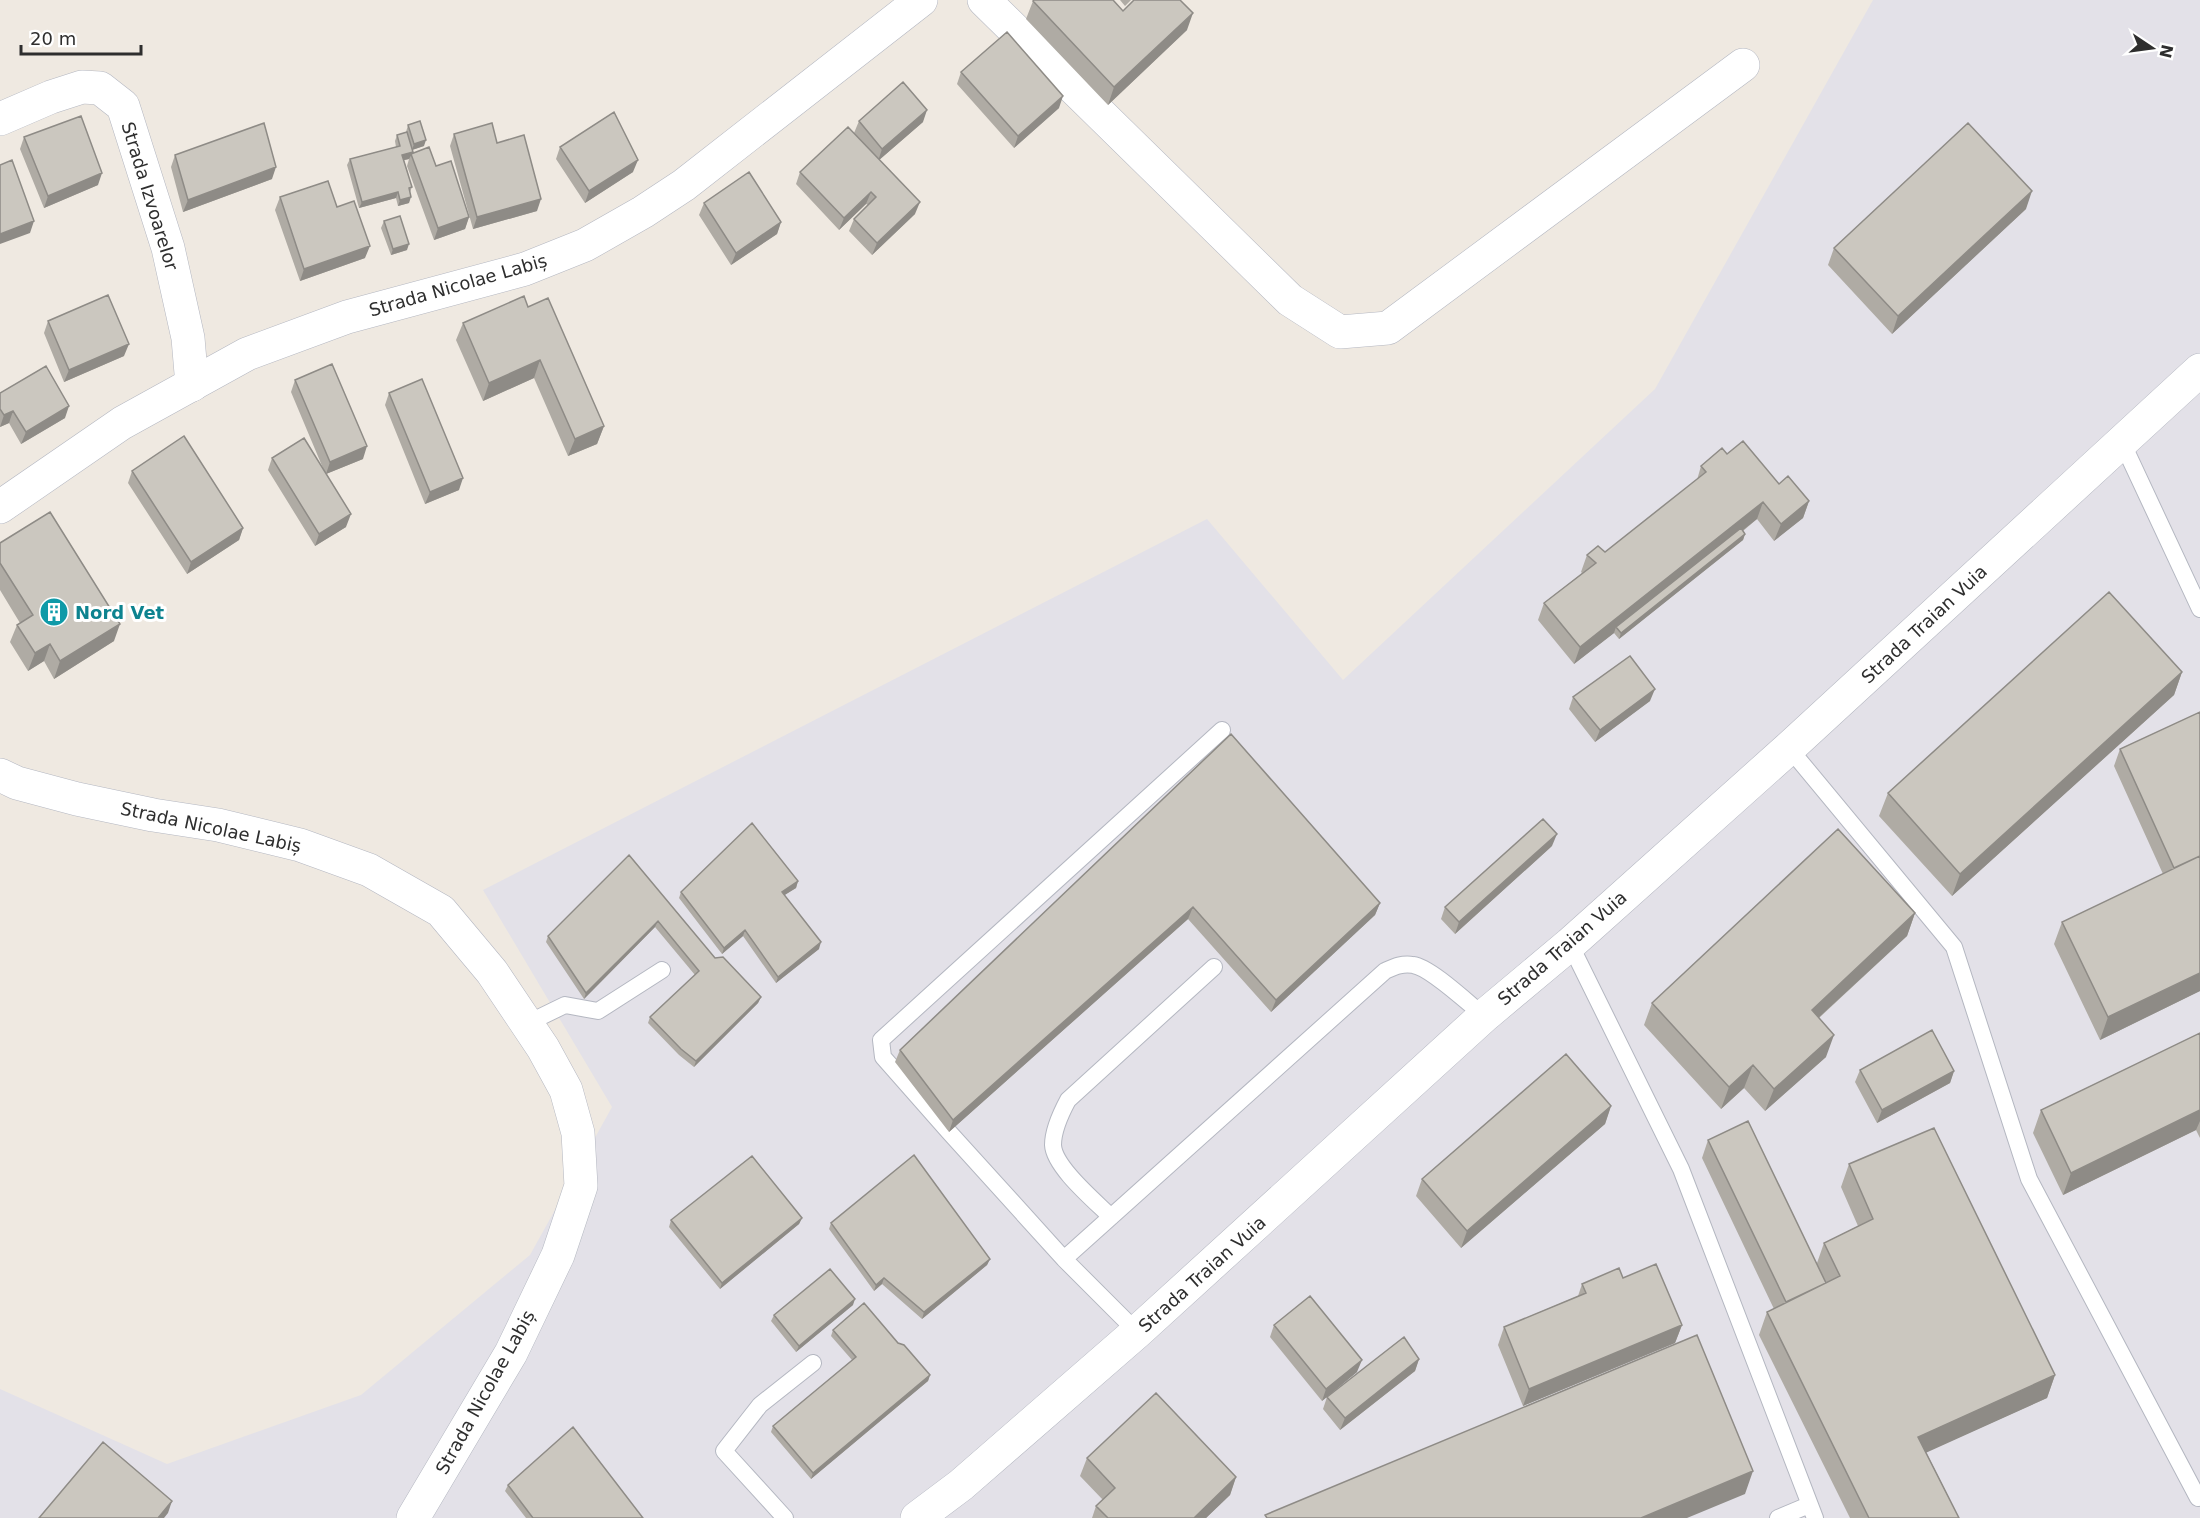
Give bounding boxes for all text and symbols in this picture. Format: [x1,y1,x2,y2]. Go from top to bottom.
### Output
scale bar [21,18,141,56]
north arrow [2122,18,2182,78]
text: 20 m [30,28,76,49]
text: N [2155,43,2177,60]
street label: Strada Izvoarelor [117,119,183,273]
street label: Strada Nicolae Labiș [367,250,549,320]
street label: Strada Traian Vuia [1857,561,1991,687]
building icon: Nord Vet [38,596,70,628]
place label: Nord Vet [75,602,165,623]
street label: Strada Nicolae Labiș [119,798,303,856]
street label: Strada Traian Vuia [1493,886,1631,1010]
street label: Strada Traian Vuia [1134,1211,1270,1337]
street label: Strada Nicolae Labiș [431,1306,539,1478]

